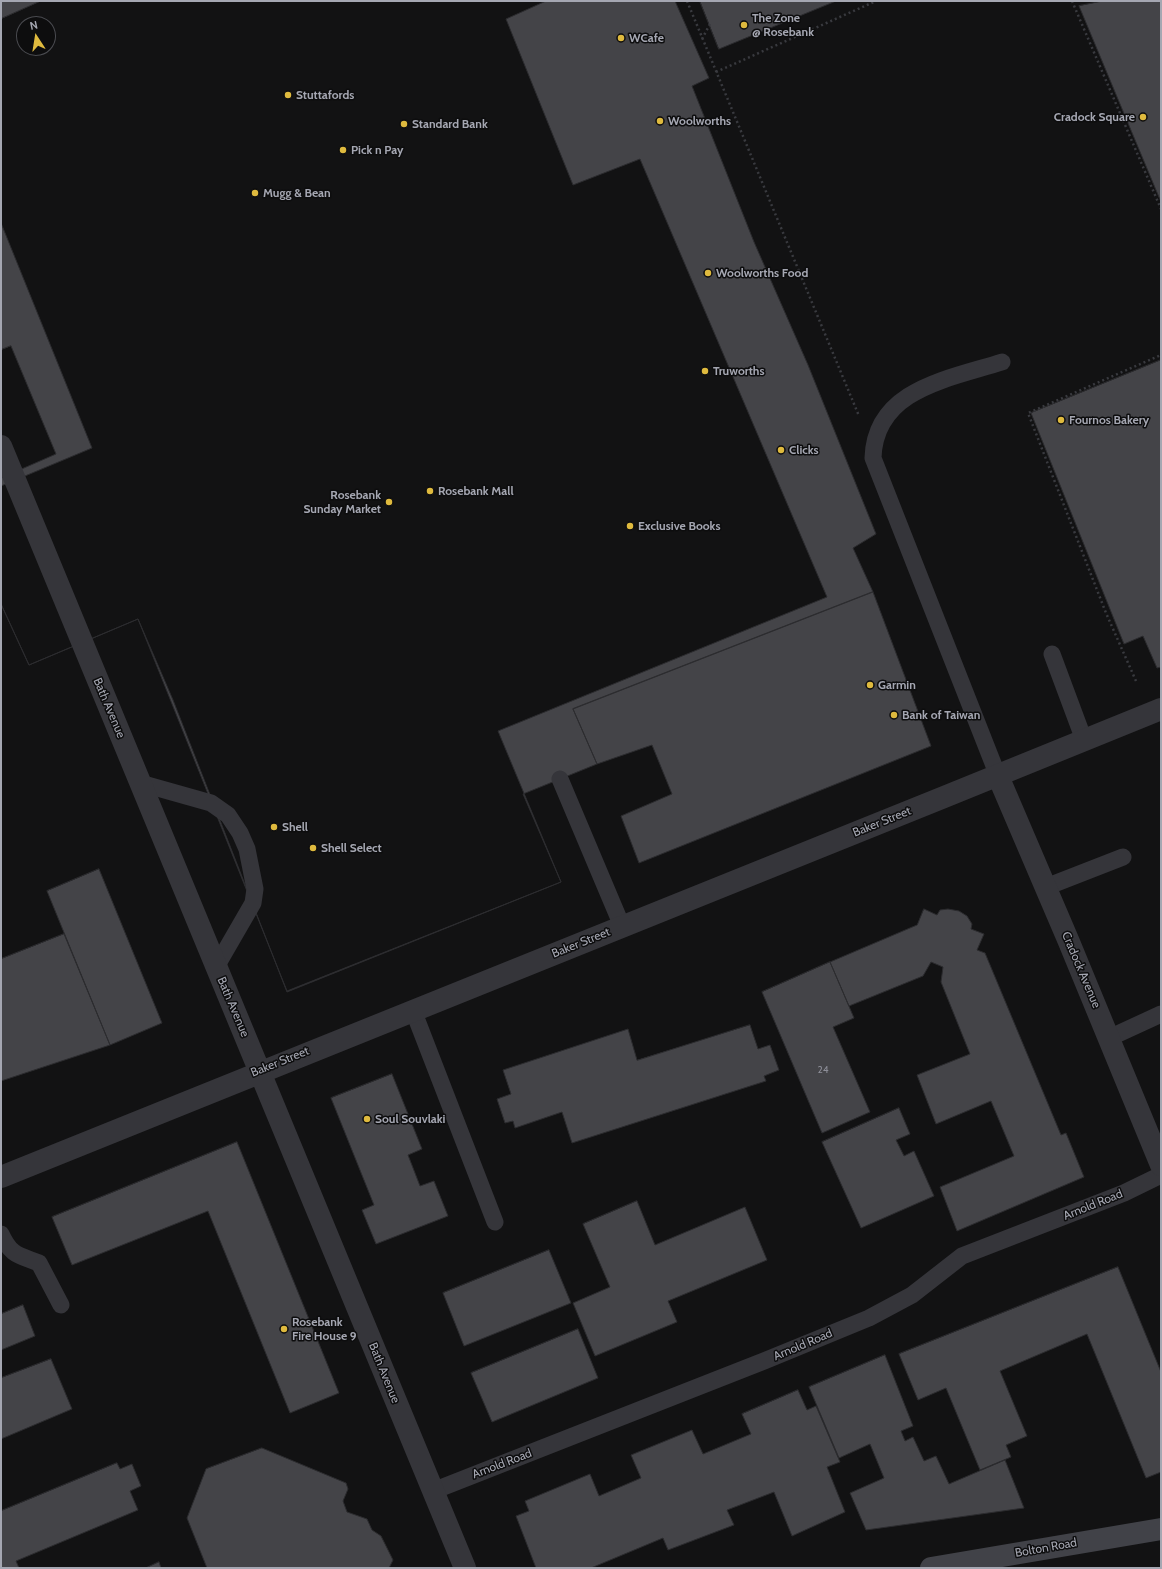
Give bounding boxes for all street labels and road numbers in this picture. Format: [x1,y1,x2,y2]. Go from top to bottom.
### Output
street label: Bath Avenue [90,676,128,740]
street label: Baker Street [851,804,913,840]
street label: Baker Street [550,925,612,961]
street label: Cradock Avenue [1058,930,1104,1010]
street label: Bath Avenue [214,975,252,1039]
street label: Baker Street [249,1044,311,1080]
street label: Arnold Road [1061,1187,1125,1223]
street label: Arnold Road [771,1326,835,1364]
street label: Bath Avenue [365,1341,403,1405]
street label: Arnold Road [470,1446,534,1482]
street label: Bolton Road [1014,1535,1078,1561]

